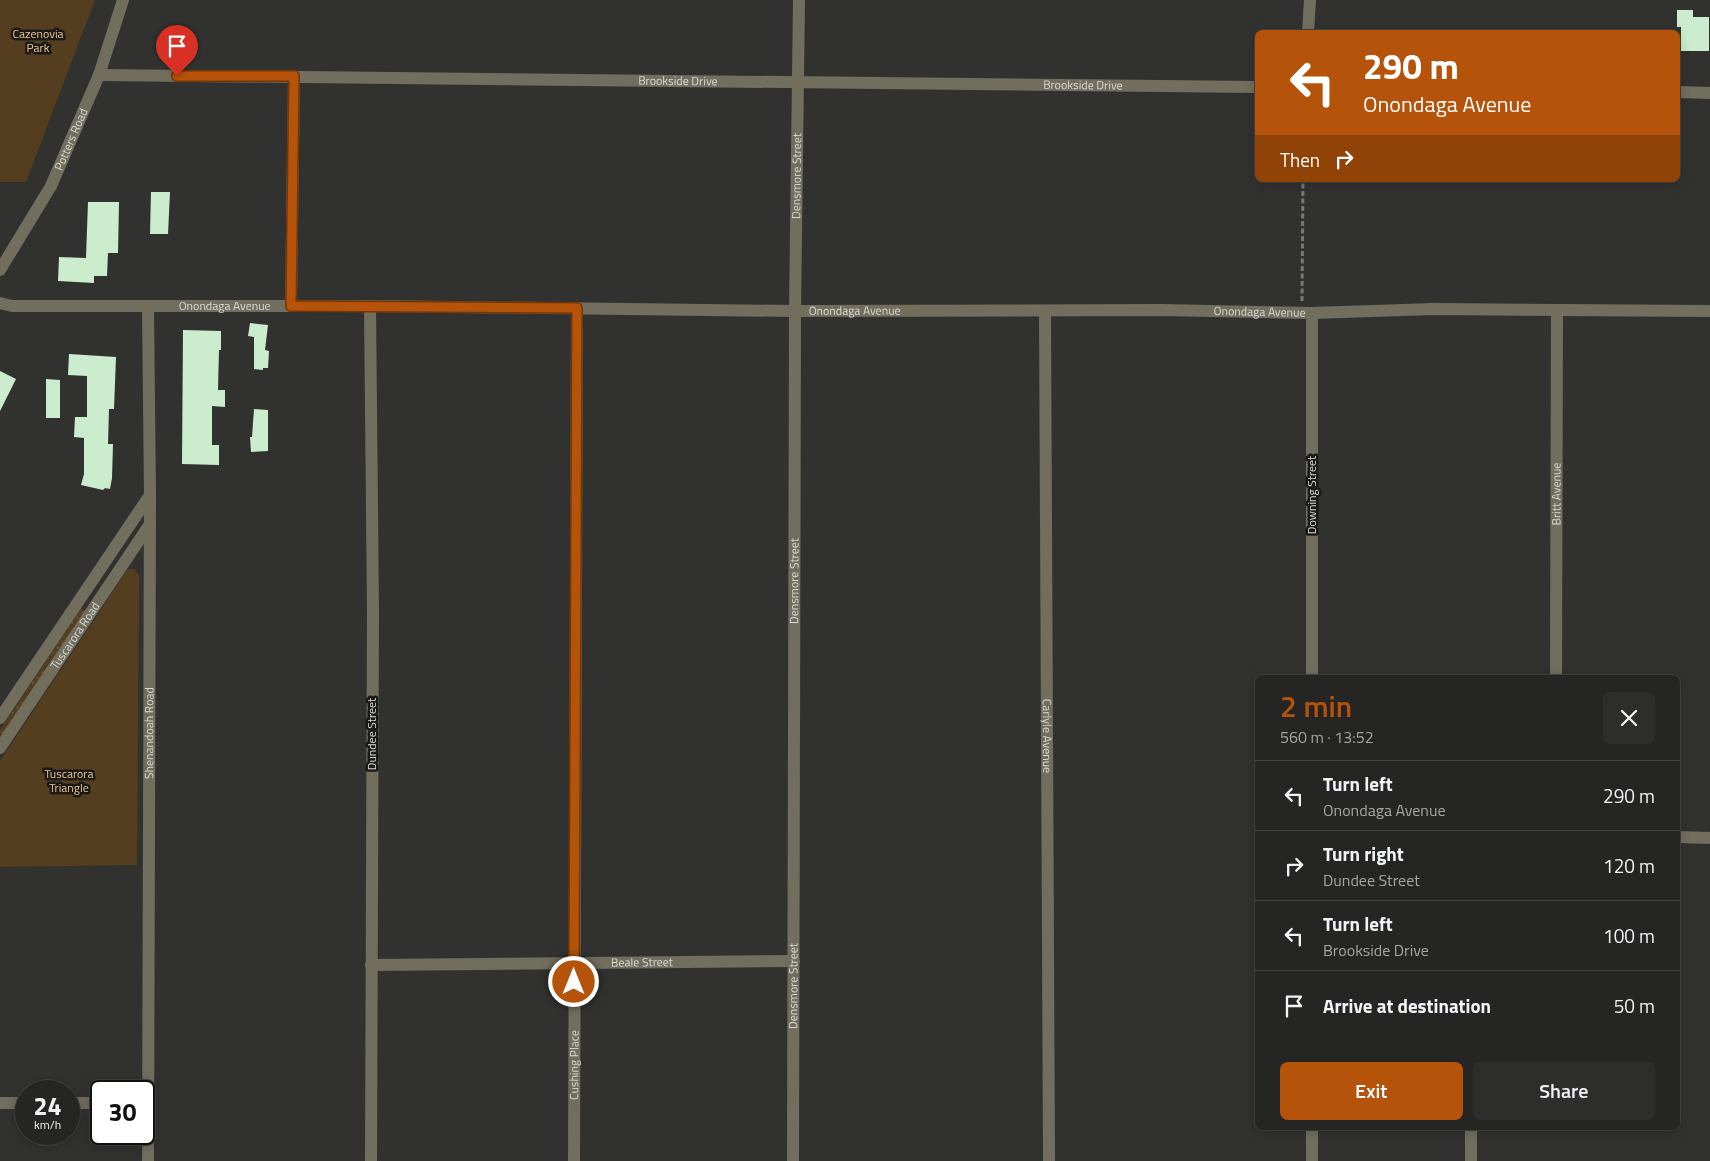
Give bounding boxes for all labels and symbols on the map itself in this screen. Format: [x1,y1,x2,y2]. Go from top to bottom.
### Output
park label: Cazenovia Park [12,24,64,57]
pin [156,25,198,76]
street label: Brookside Drive [638,71,718,90]
street label: Brookside Drive [1043,75,1123,95]
street label: Potters Road [49,105,93,173]
street label: Densmore Street [786,132,806,219]
street label: Onondaga Avenue [179,296,271,315]
street label: Onondaga Avenue [809,301,901,320]
street label: Onondaga Avenue [1213,301,1306,322]
street label: Downing Street [1302,455,1321,534]
street label: Britt Avenue [1546,463,1566,525]
street label: Densmore Street [784,537,803,624]
street label: Tuscarora Road [45,598,104,673]
street label: Shenandoah Road [139,687,158,779]
street label: Dundee Street [362,697,381,770]
street label: Carlyle Avenue [1038,699,1057,773]
park label: Tuscarora Triangle [45,764,94,797]
street label: Densmore Street [783,942,803,1029]
street label: Beale Street [611,952,674,972]
position arrow [547,955,599,1007]
street label: Cushing Place [564,1030,583,1100]
speed limit sign: 30 [90,1080,155,1145]

